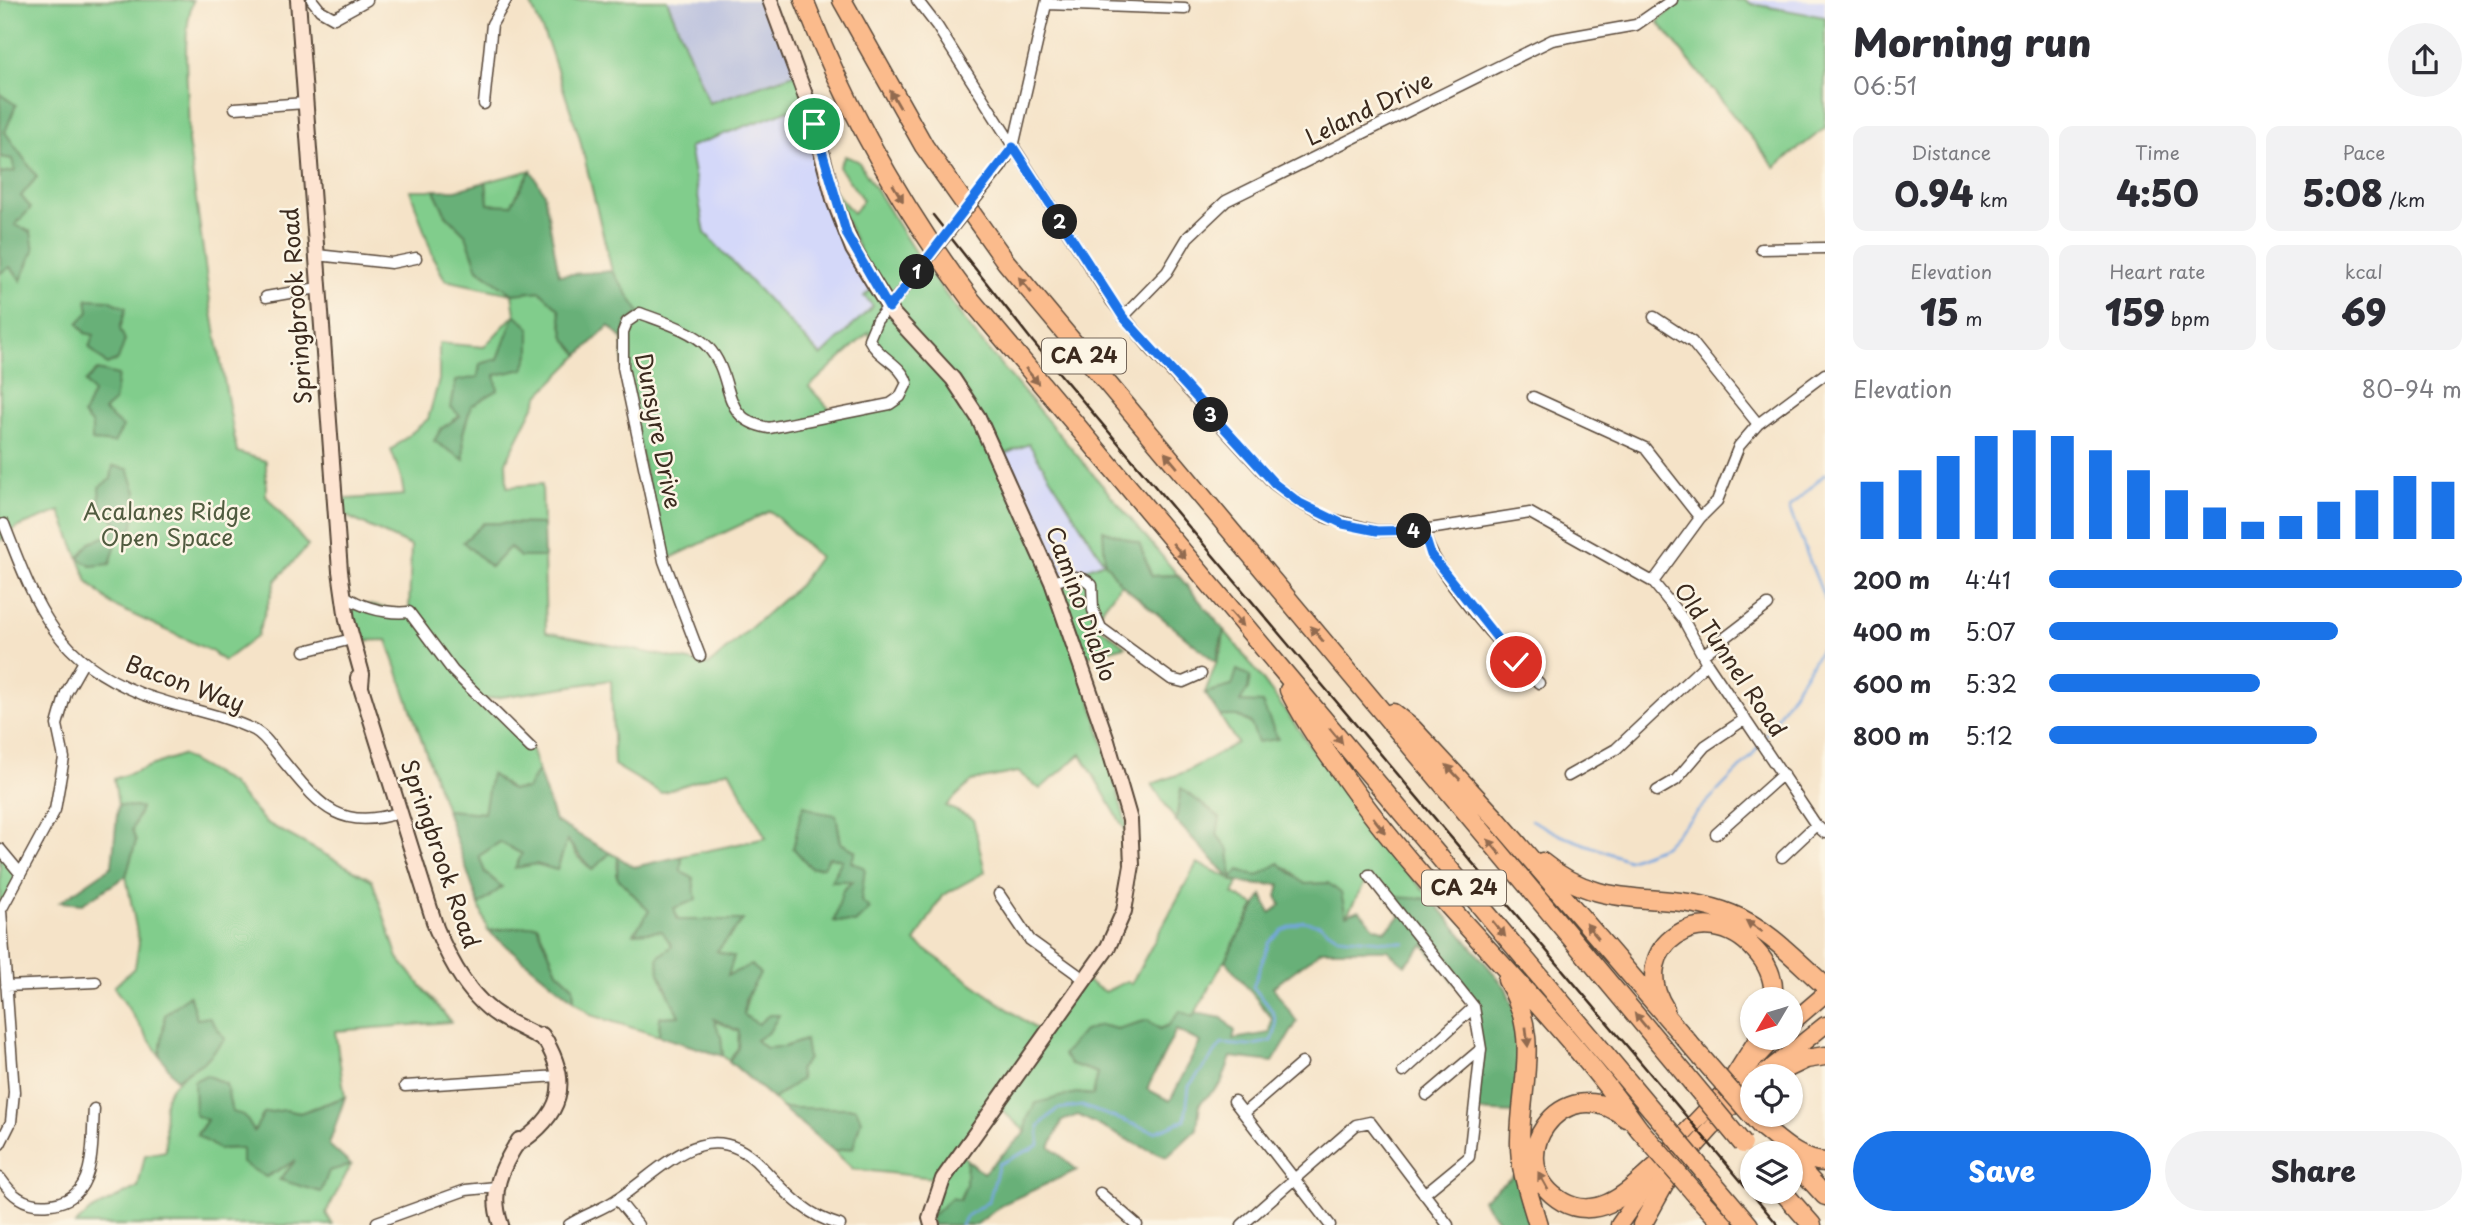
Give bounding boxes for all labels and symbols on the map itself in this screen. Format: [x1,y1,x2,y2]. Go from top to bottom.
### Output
street label: Leland Drive [1299,62,1438,154]
one-way arrow [889,89,902,108]
pin [784,94,844,154]
one-way arrow [891,184,904,203]
pin: 2 [1042,204,1078,240]
street label: Springbrook Road [271,206,320,406]
pin: 1 [900,254,934,290]
one-way arrow [1018,277,1033,294]
road number: CA 24 [1042,338,1126,374]
street label: Dunsyre Drive [627,350,692,512]
one-way arrow [1024,368,1039,385]
pin: 3 [1194,398,1228,432]
one-way arrow [1164,451,1179,468]
park label: Acalanes Ridge Open Space [83,493,251,554]
pin: 4 [1396,514,1432,548]
street label: Camino Diablo [1038,521,1127,686]
one-way arrow [1171,542,1186,559]
street label: Old Tunnel Road [1666,575,1796,744]
one-way arrow [1229,610,1245,628]
one-way arrow [1309,625,1325,643]
pin [1486,632,1546,692]
street label: Bacon Way [121,645,250,720]
one-way arrow [1328,728,1343,745]
street label: Springbrook Road [393,755,490,952]
one-way arrow [1445,763,1461,781]
one-way arrow [1372,816,1386,835]
one-way arrow [1487,839,1502,856]
road number: CA 24 [1422,870,1506,906]
one-way arrow [1745,919,1763,933]
one-way arrow [1491,920,1506,937]
one-way arrow [1585,923,1600,940]
north arrow [1740,987,1802,1050]
one-way arrow [1634,1013,1649,1030]
one-way arrow [1521,1027,1532,1049]
one-way arrow [1537,1171,1549,1190]

